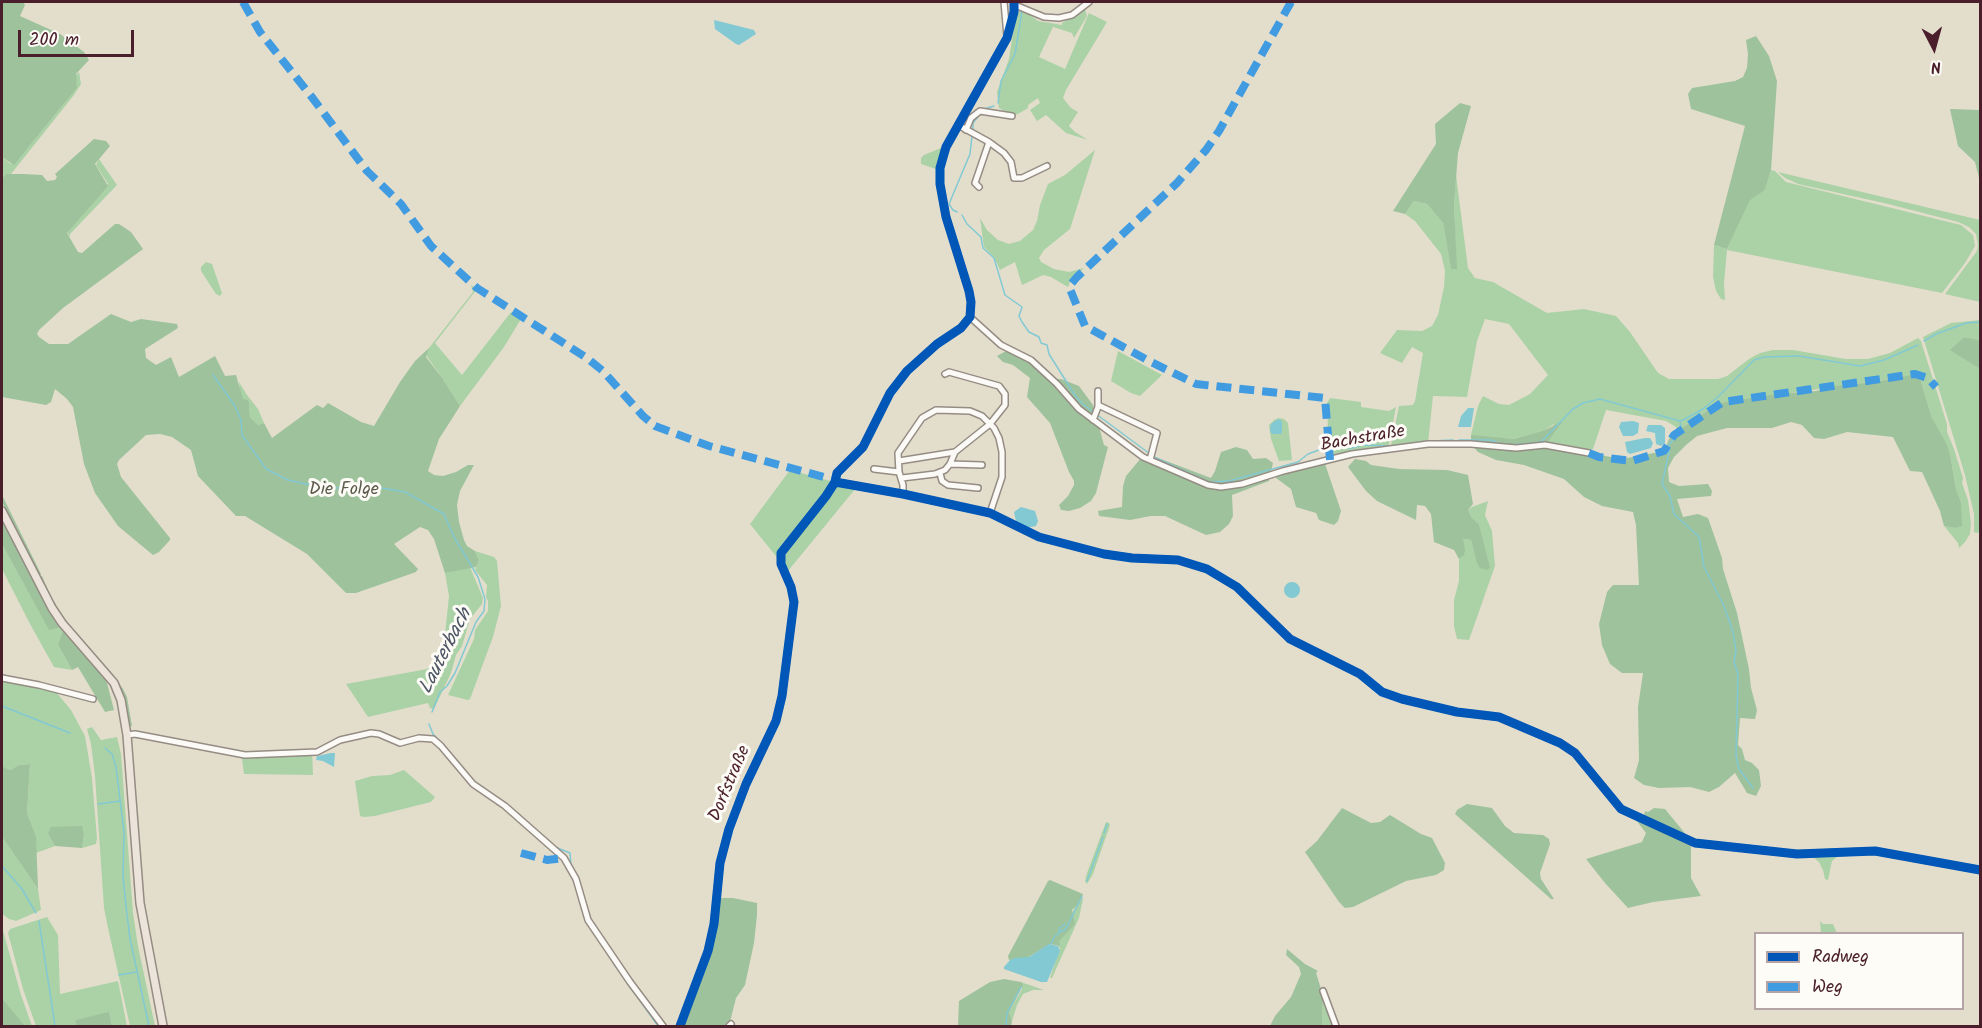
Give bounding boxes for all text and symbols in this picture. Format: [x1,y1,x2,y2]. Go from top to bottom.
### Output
scale bar [21,18,136,56]
north arrow [1904,18,1964,78]
text: 200 m [29,26,79,55]
text: N [1930,53,1942,79]
street label: Bachstraße [1319,422,1407,458]
park label: Die Folge [309,480,379,502]
water label: Lauterbach [415,605,479,699]
street label: Dorfstraße [705,743,757,825]
legend [1754,932,1964,1010]
text: Radweg [1812,943,1869,972]
text: Weg [1812,973,1843,1002]

